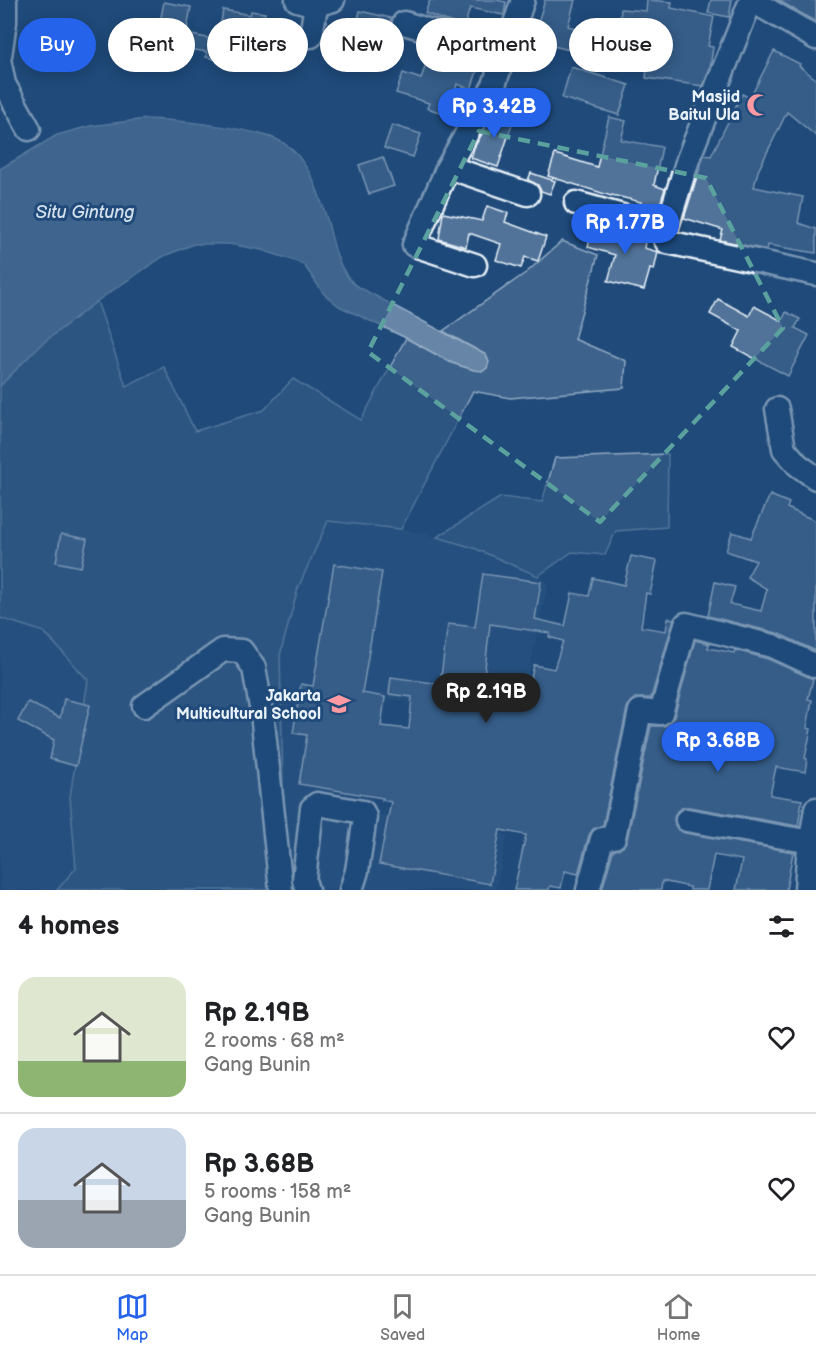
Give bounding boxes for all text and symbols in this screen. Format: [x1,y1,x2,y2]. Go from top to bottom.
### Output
chip: Buy [18,18,96,72]
chip: Rent [108,18,195,72]
chip: Filters [207,18,308,72]
chip: New [320,18,404,72]
chip: Apartment [416,18,557,72]
chip: House [569,18,673,72]
pin: Rp 3.42B [432,88,556,139]
place label: Masjid Baitul Ula [668,88,740,125]
mosque icon: Masjid Baitul Ula [745,92,771,118]
text: Rp 3.42B [452,95,536,119]
water label: Situ Gintung [36,202,134,223]
pin: Rp 1.77B [563,204,687,255]
text: Rp 1.77B [585,211,665,235]
pin: Rp 2.19B [424,673,548,724]
text: Rp 2.19B [445,680,527,704]
place label: Jakarta Multicultural School [176,687,321,724]
school or university icon: Jakarta Multicultural School [326,691,352,717]
pin: Rp 3.68B [656,722,780,773]
text: Rp 3.68B [676,729,760,753]
icon: filters [765,910,798,943]
text: 4 homes [18,911,119,942]
text: Rp 2.19B [204,998,310,1029]
icon: home [66,1001,138,1073]
icon: heart [765,1021,798,1054]
text: 2 rooms · 68 m² [204,1029,345,1053]
text: Gang Bunin [204,1053,311,1077]
text: Rp 3.68B [204,1149,314,1180]
icon: home [66,1152,138,1224]
icon: heart [765,1172,798,1205]
text: 5 rooms · 158 m² [204,1180,351,1204]
text: Gang Bunin [204,1204,311,1228]
tab: Map [116,1290,149,1345]
tab: Saved [380,1290,425,1345]
tab: Home [657,1290,700,1345]

